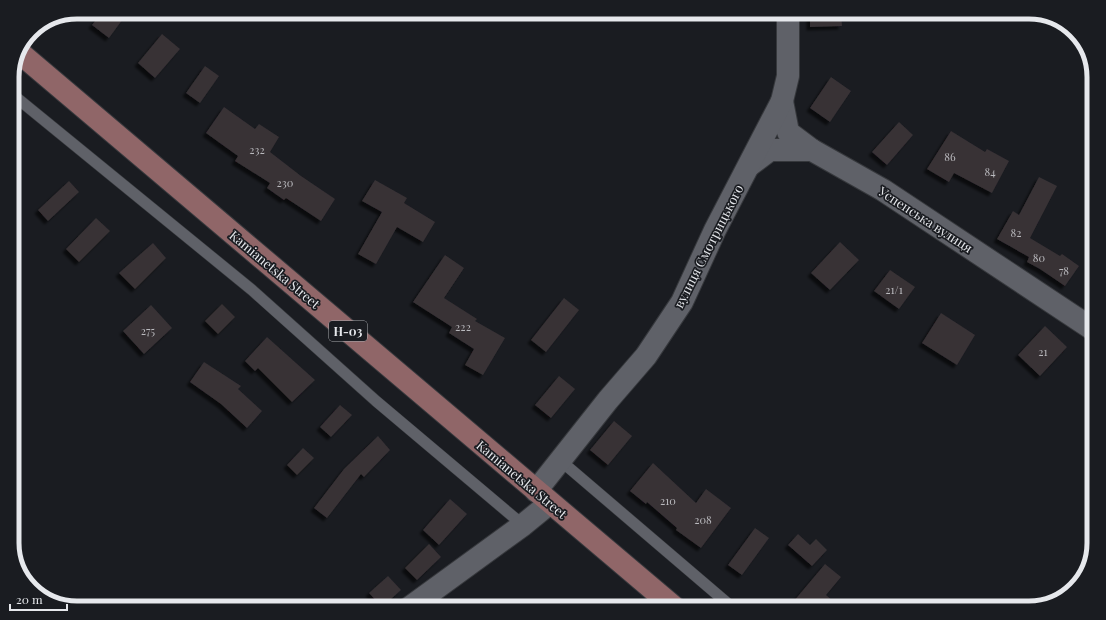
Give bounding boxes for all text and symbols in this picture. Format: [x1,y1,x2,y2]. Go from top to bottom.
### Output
house number: 232 [249,142,265,157]
house number: 86 [944,149,956,164]
house number: 84 [984,164,996,179]
house number: 230 [277,175,294,190]
street label: вулиця Смотрицького [669,181,747,311]
street label: Успенська вулиця [875,182,976,256]
house number: 82 [1011,225,1022,240]
street label: Kamianetska Street [226,226,324,312]
house number: 80 [1033,250,1046,265]
house number: 78 [1059,263,1069,278]
house number: 21/1 [885,282,903,297]
house number: 222 [455,319,471,334]
road number: Н-03 [329,321,367,341]
house number: 275 [141,323,156,338]
house number: 21 [1038,344,1048,359]
street label: Kamianetska Street [473,436,571,522]
house number: 210 [660,493,676,508]
house number: 208 [694,512,712,527]
scale bar [10,586,67,612]
text: 20 m [16,591,43,607]

